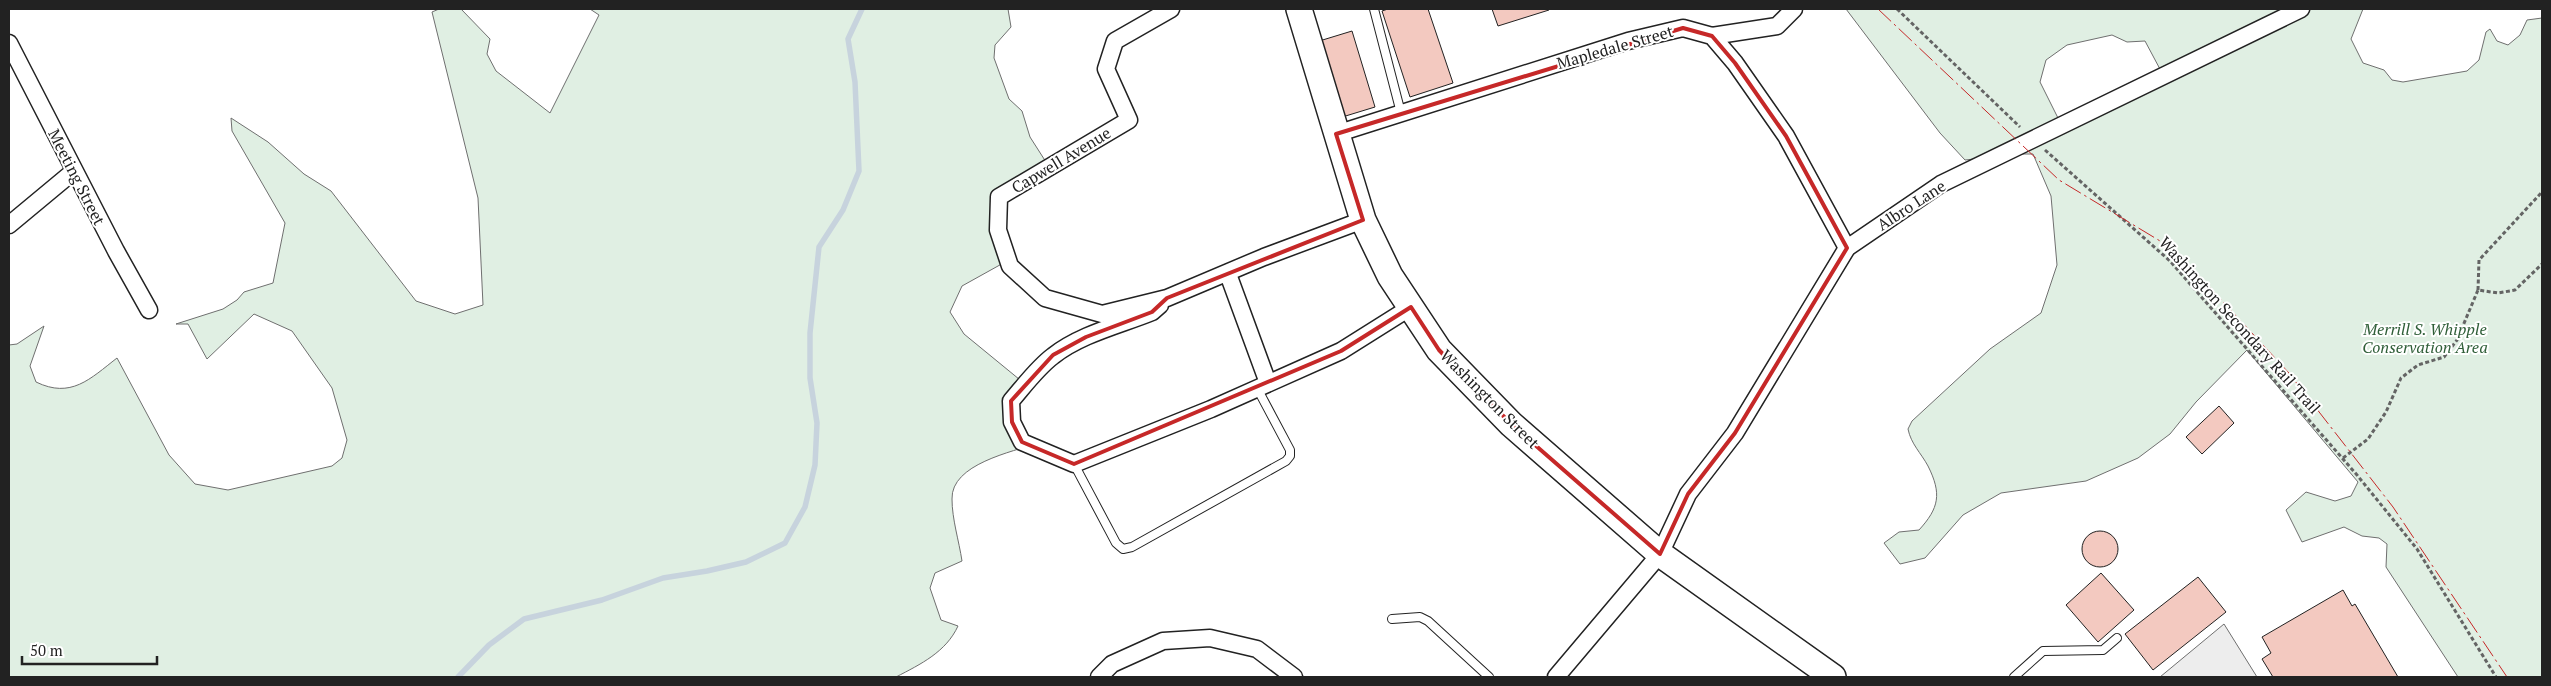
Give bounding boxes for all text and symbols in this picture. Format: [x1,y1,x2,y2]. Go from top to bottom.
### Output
street label: Mapledale Street [1554,20,1676,74]
street label: Capwell Avenue [1007,122,1115,198]
street label: Meeting Street [43,125,111,229]
street label: Albro Lane [1872,175,1950,235]
street label: Washington Secondary Rail Trail [2154,232,2326,419]
park label: Merrill S. Whipple Conservation Area [2362,318,2488,358]
street label: Washington Street [1436,345,1544,453]
scale bar [22,634,158,666]
text: 50 m [30,640,63,660]

